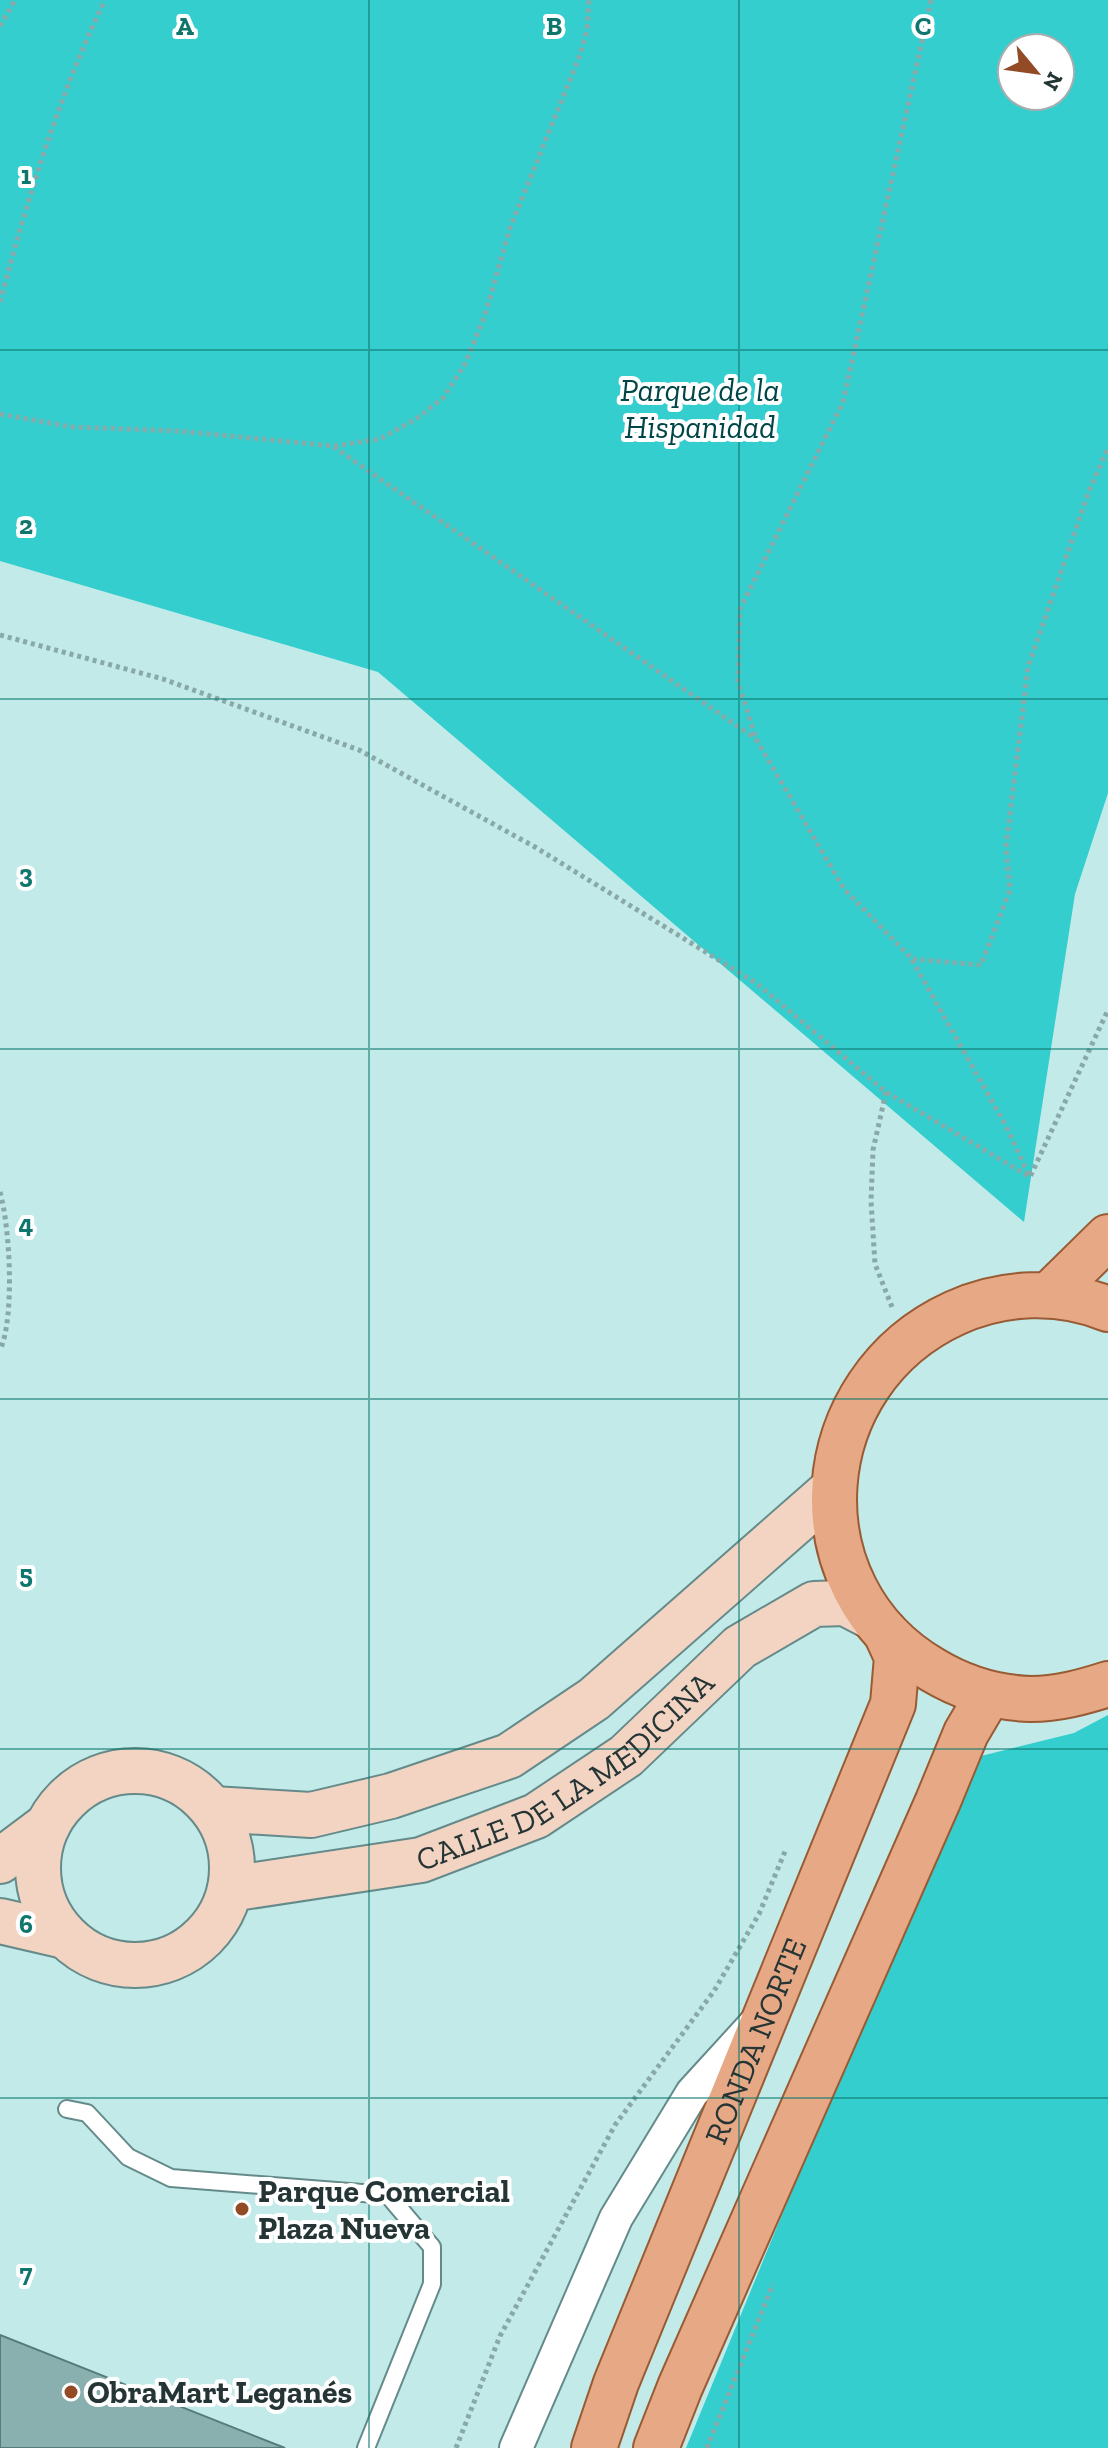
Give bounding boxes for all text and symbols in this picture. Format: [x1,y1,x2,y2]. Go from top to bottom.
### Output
text: A [176,10,194,42]
text: B [546,10,562,42]
text: C [915,10,931,42]
north arrow [996,32,1076,112]
text: N [1037,68,1069,96]
text: 1 [21,159,32,191]
park label: Parque de la Hispanidad [620,371,780,446]
text: 2 [19,509,33,541]
text: 3 [19,858,33,890]
text: 4 [19,1208,34,1240]
text: 5 [19,1558,33,1590]
street label: CALLE DE LA MEDICINA [411,1663,722,1879]
text: 6 [19,1908,33,1940]
street label: RONDA NORTE [697,1932,814,2150]
place label: Parque Comercial Plaza Nueva [258,2172,510,2247]
marker: Parque Comercial Plaza Nueva [233,2200,251,2218]
text: 7 [20,2257,33,2289]
place label: ObraMart Leganés [87,2373,352,2411]
marker: ObraMart Leganés [62,2383,80,2401]

